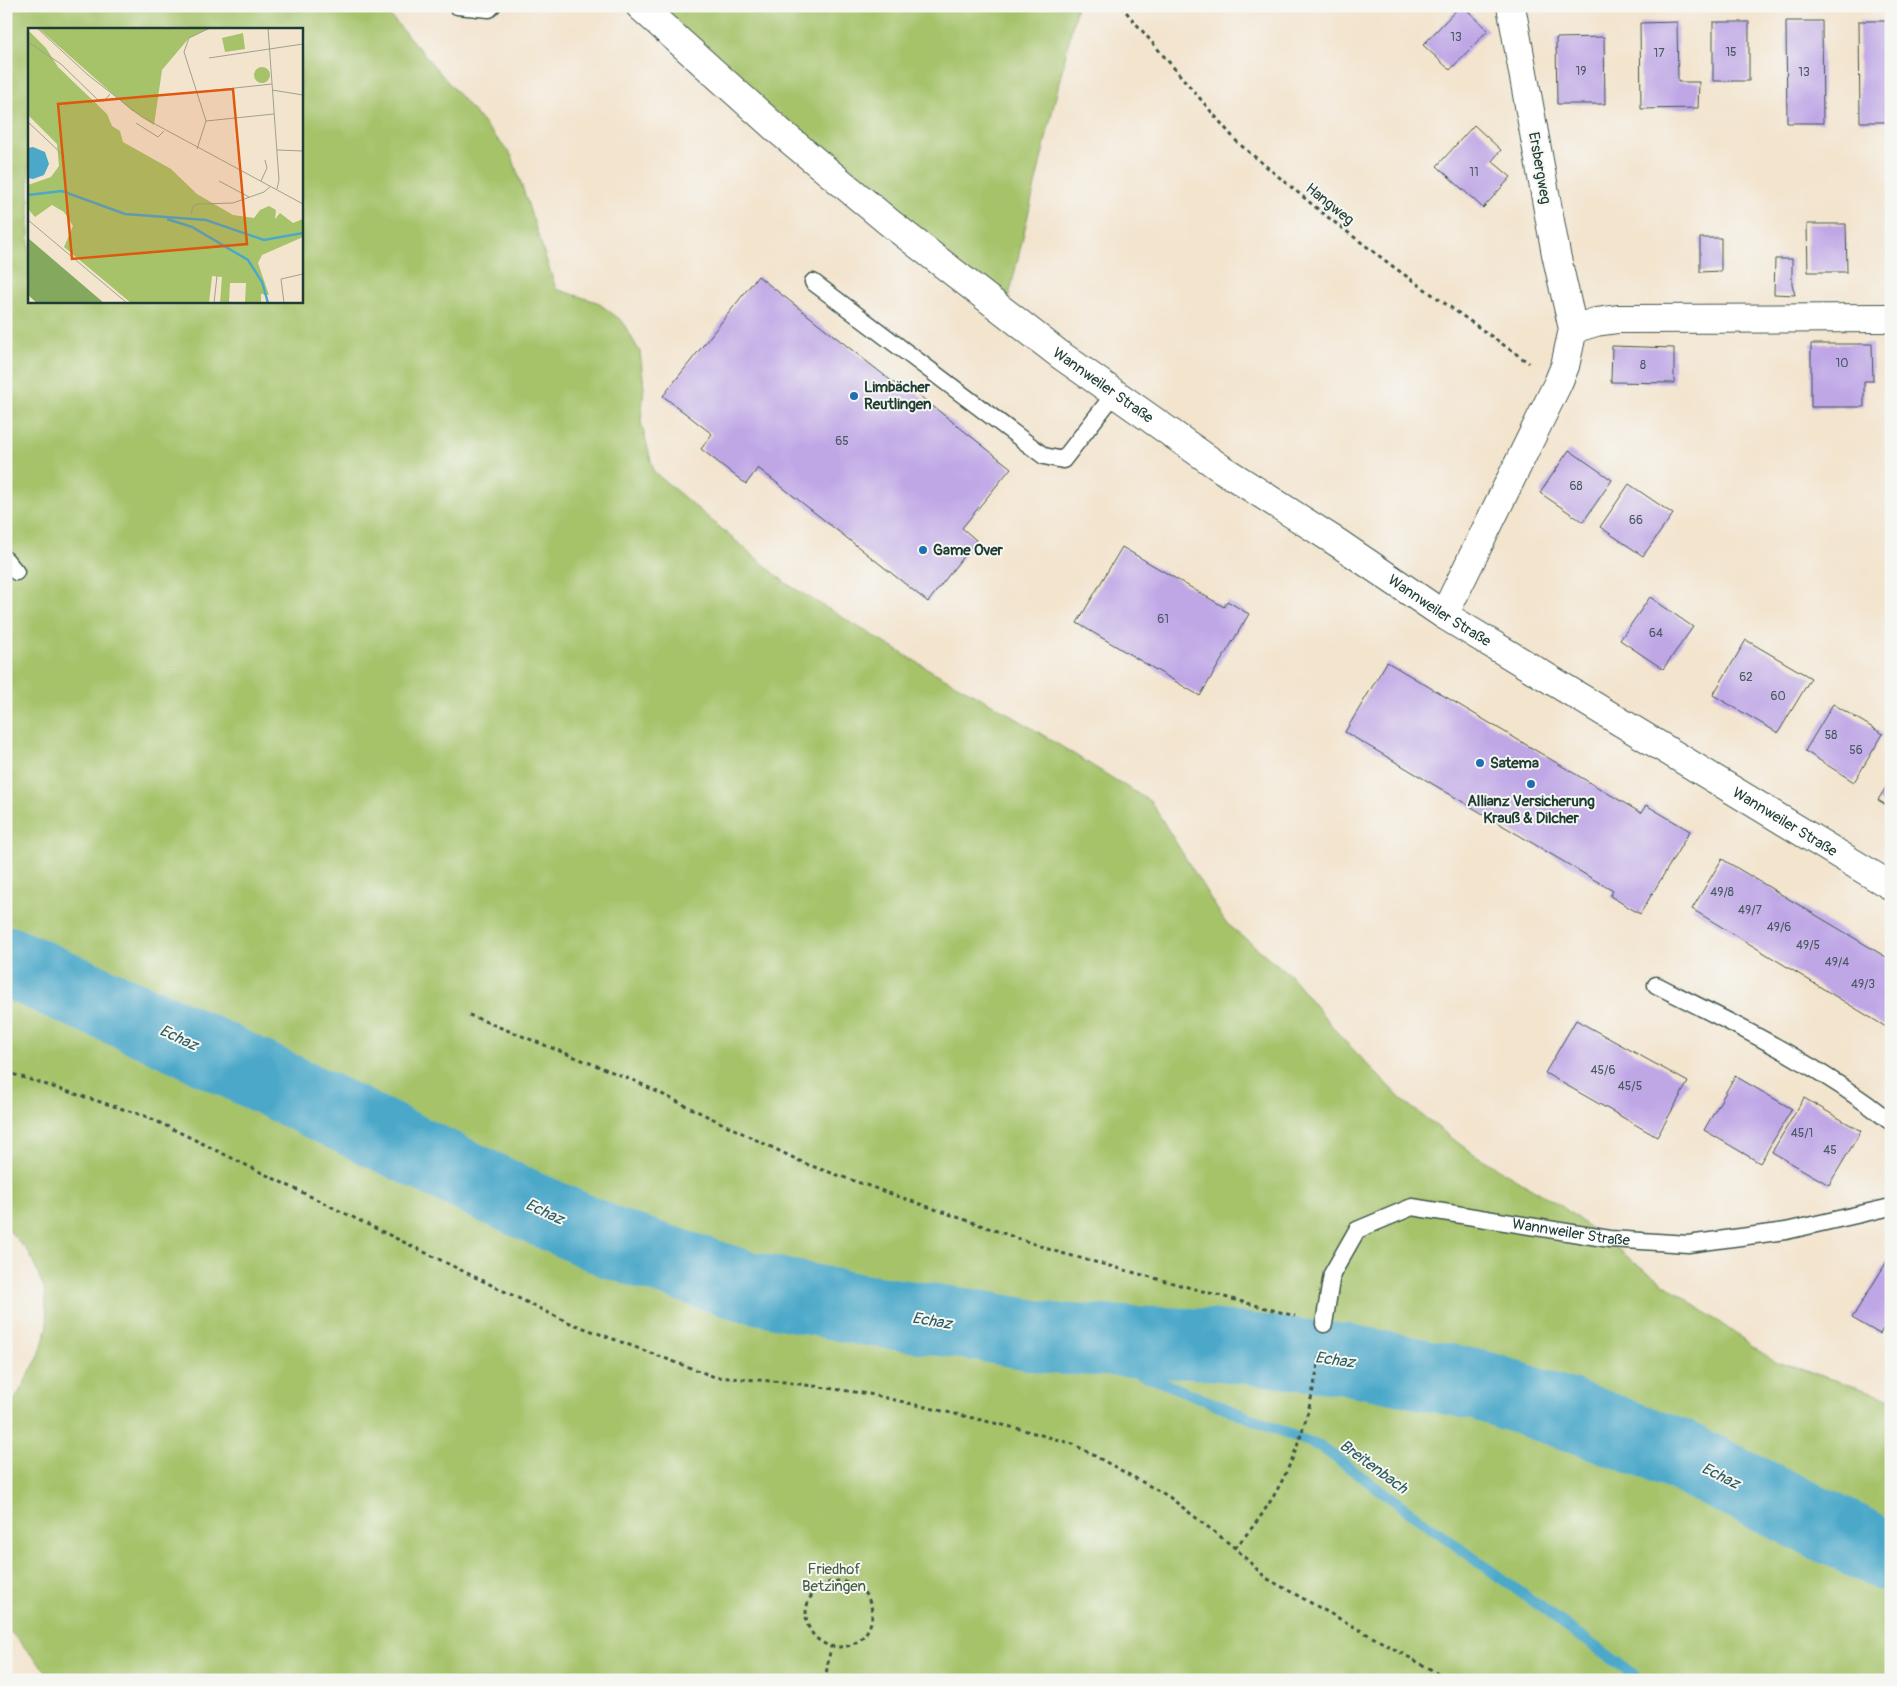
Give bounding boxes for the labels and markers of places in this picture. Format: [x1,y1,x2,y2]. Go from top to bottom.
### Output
place label: Limbächer Reutlingen [864,378,932,414]
marker: Limbächer Reutlingen [848,390,860,402]
place label: Game Over [933,541,1004,560]
marker: Game Over [917,544,929,556]
place label: Satema [1490,754,1539,773]
marker: Satema [1474,757,1486,769]
marker: Allianz Versicherung Krauß & Dilcher [1525,778,1537,790]
place label: Allianz Versicherung Krauß & Dilcher [1467,792,1595,828]

